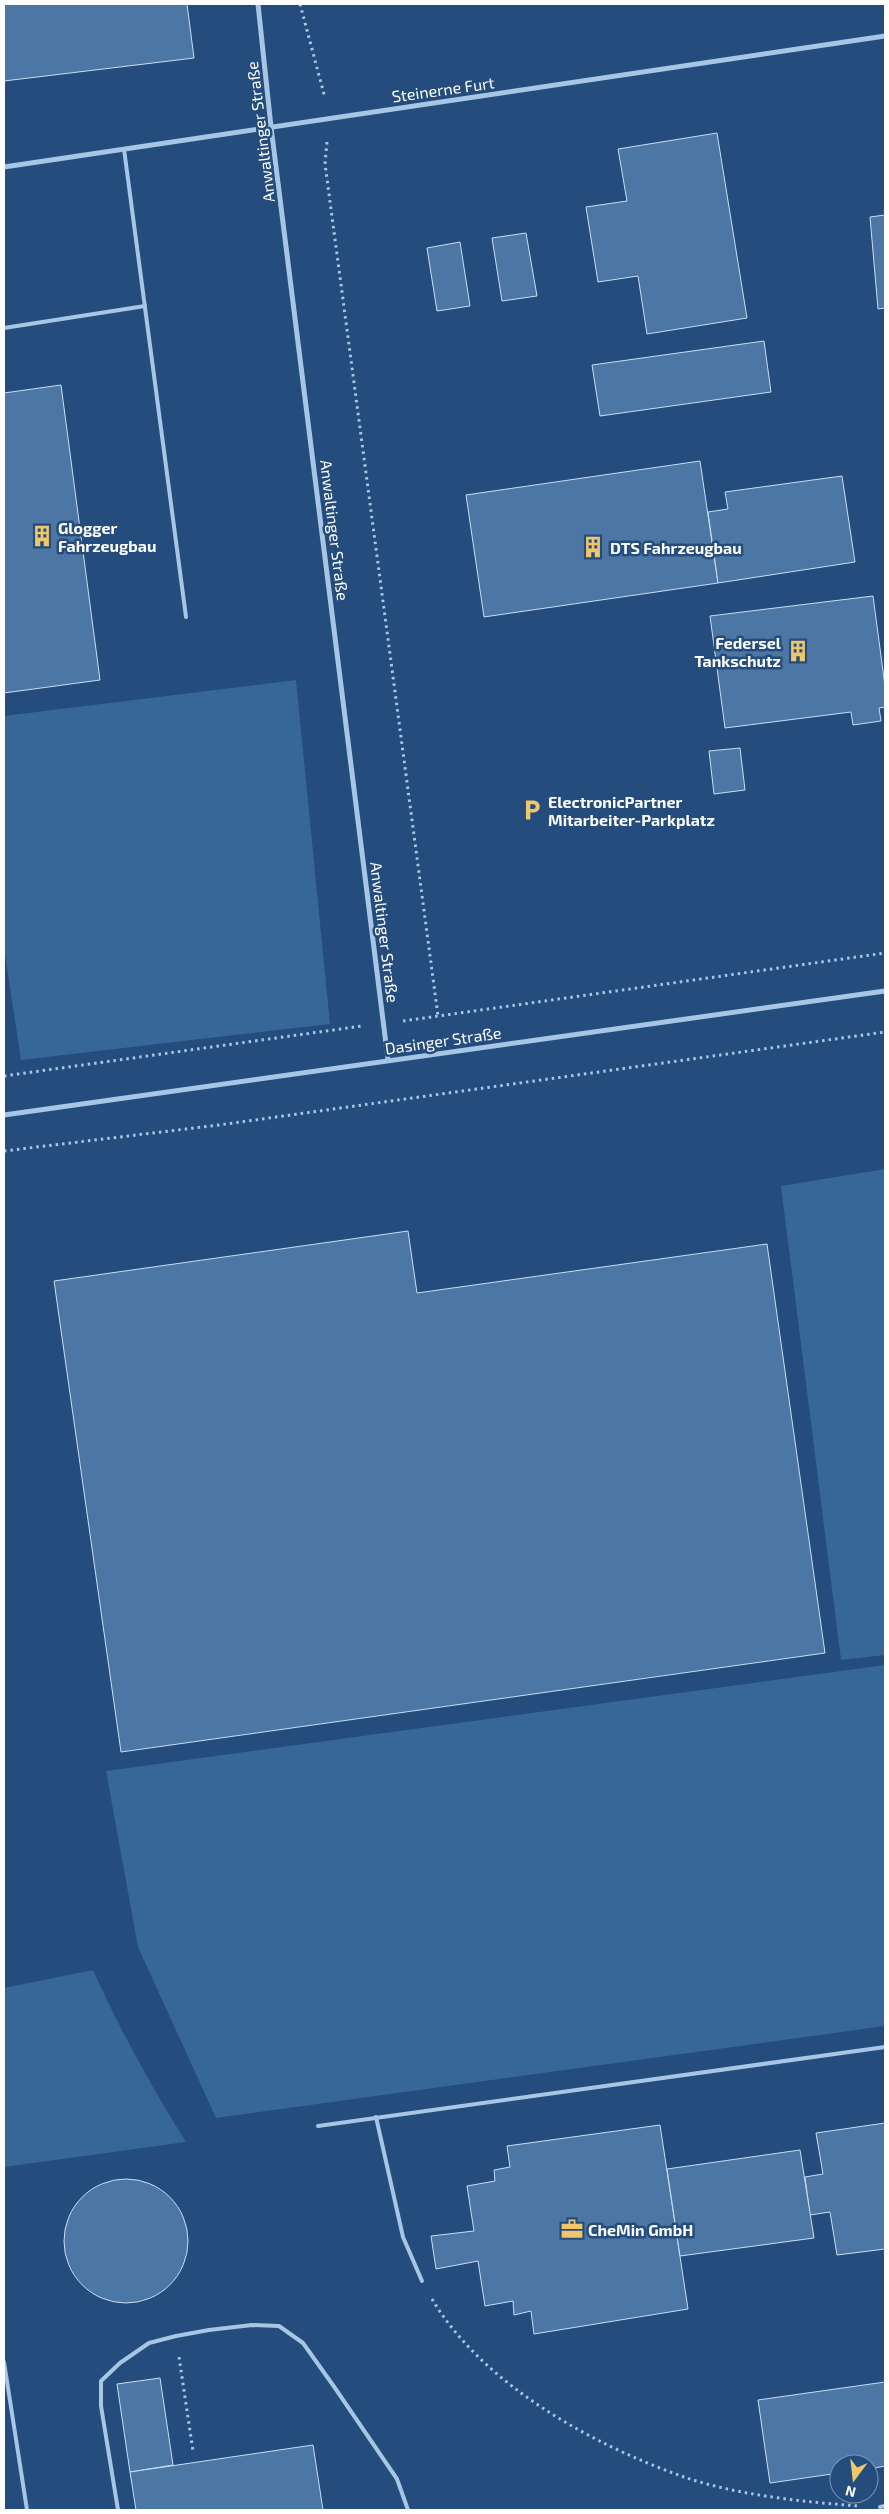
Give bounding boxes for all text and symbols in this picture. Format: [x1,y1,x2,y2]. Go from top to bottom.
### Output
street label: Anwaltinger Straße [242,60,278,204]
street label: Steinerne Furt [391,72,495,106]
street label: Anwaltinger Straße [317,458,353,602]
place label: Glogger Fahrzeugbau [58,518,156,555]
building icon: Glogger Fahrzeugbau [29,523,55,549]
building icon: DTS Fahrzeugbau [580,534,606,560]
place label: DTS Fahrzeugbau [610,538,742,557]
place label: Federsel Tankschutz [694,633,782,670]
building icon: Federsel Tankschutz [785,638,811,664]
place label: ElectronicPartner Mitarbeiter-Parkplatz [548,792,715,829]
parking icon: ElectronicPartner Mitarbeiter-Parkplatz [519,797,545,823]
street label: Anwaltinger Straße [367,860,403,1004]
street label: Dasinger Straße [384,1022,502,1058]
office icon: CheMin GmbH [559,2216,585,2242]
place label: CheMin GmbH [588,2220,693,2239]
north arrow [829,2454,879,2504]
text: N [843,2483,858,2502]

